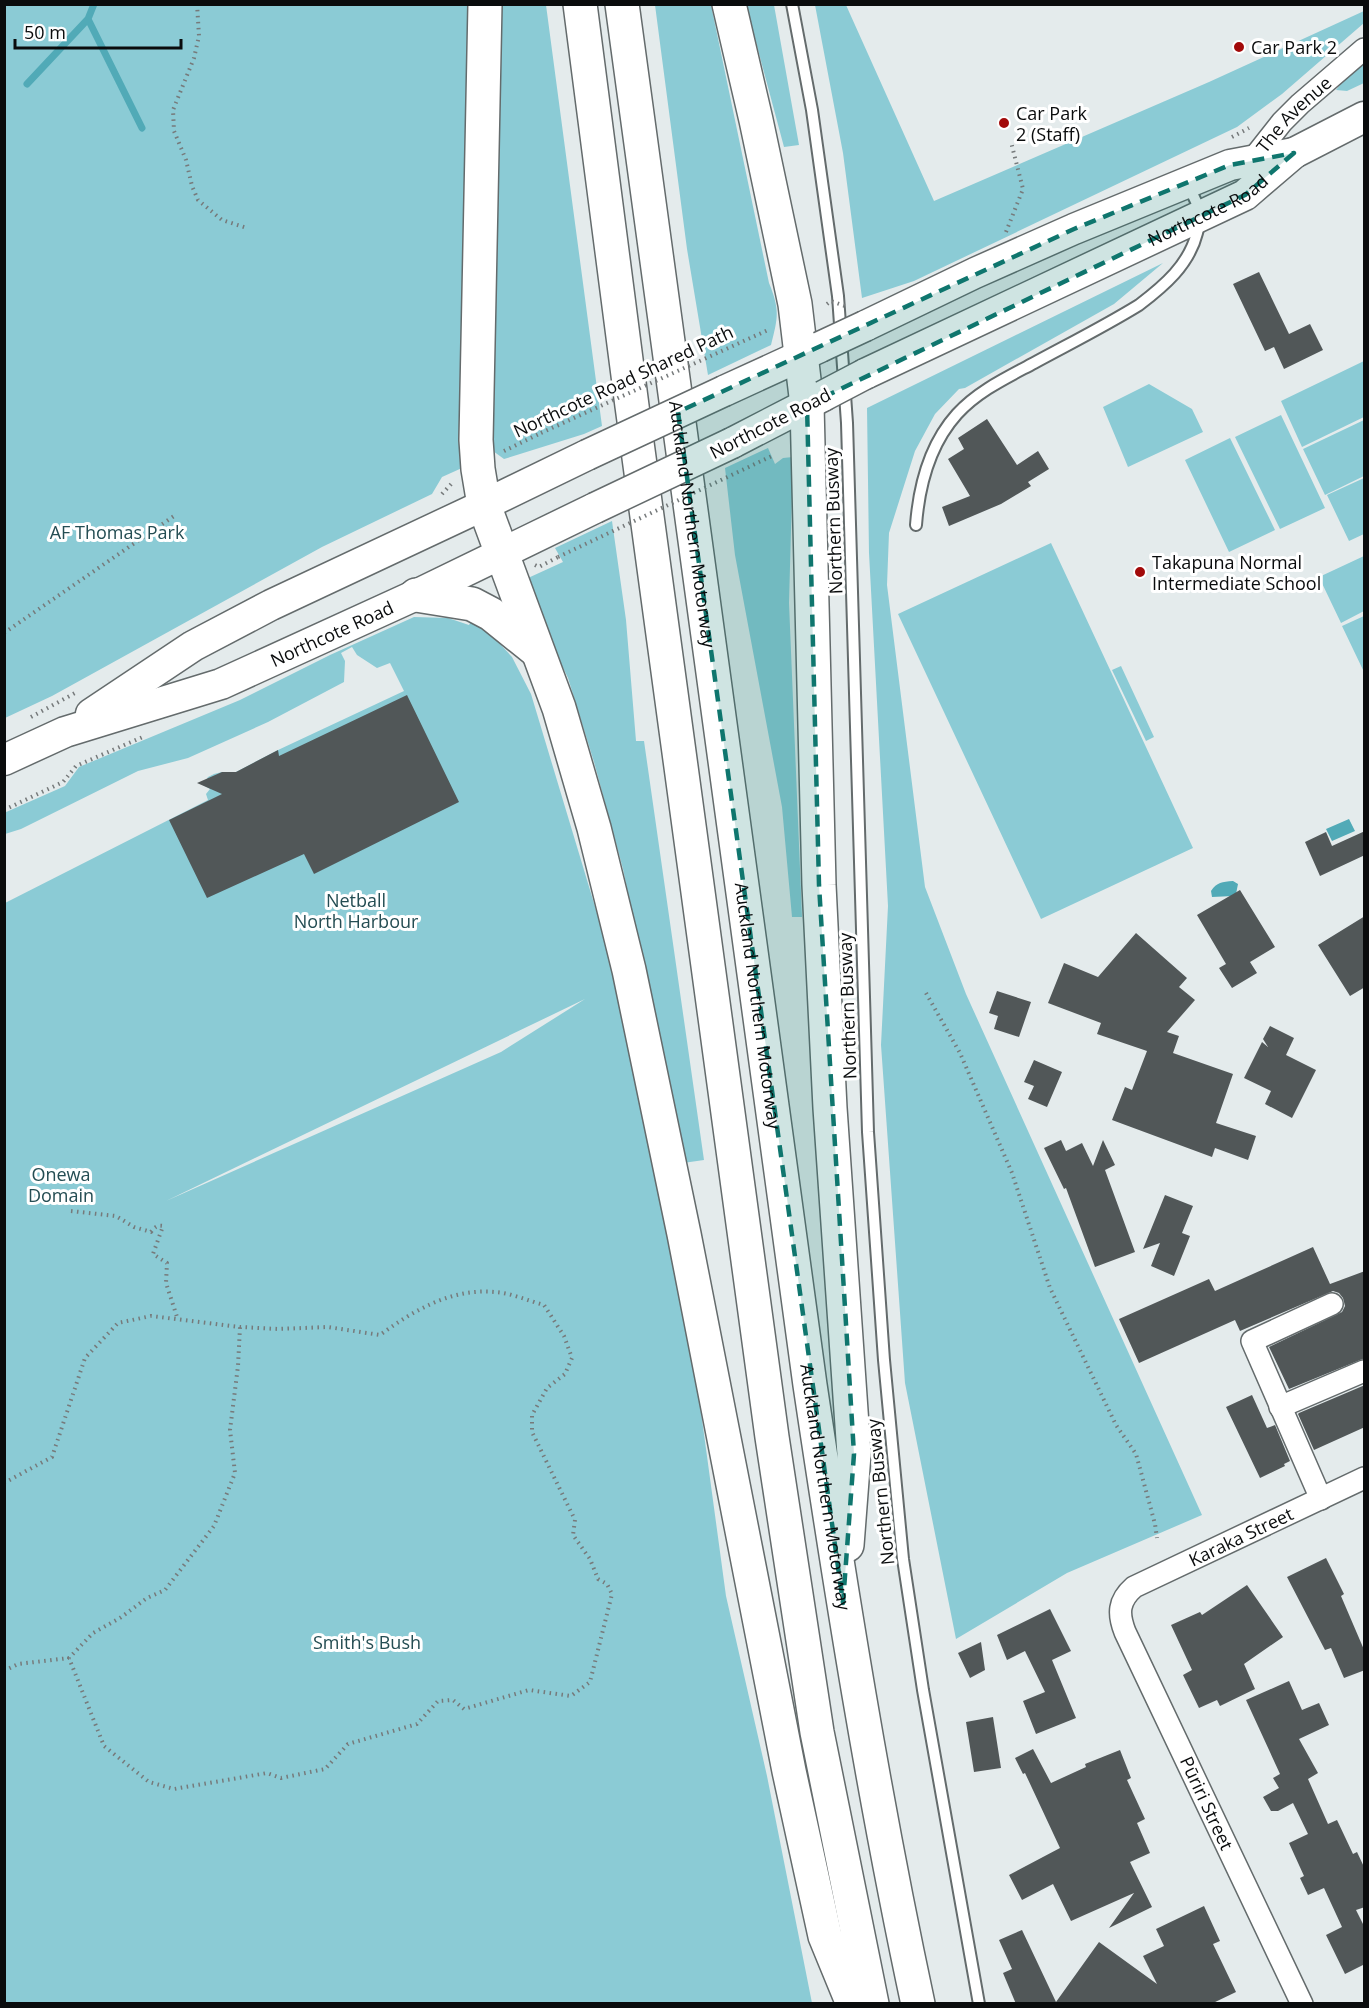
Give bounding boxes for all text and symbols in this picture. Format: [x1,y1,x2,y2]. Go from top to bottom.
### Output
scale bar [15,12,182,50]
text: 50 m [24,20,66,44]
place label: Car Park 2 [1251,35,1337,59]
marker: Car Park 2 [1232,40,1246,54]
street label: The Avenue [1250,71,1336,157]
place label: Car Park 2 (Staff) [1016,101,1088,146]
marker: Car Park 2 (Staff) [997,116,1011,130]
street label: Northcote Road [1144,169,1273,251]
street label: Northcote Road Shared Path [509,319,737,443]
street label: Northcote Road [705,382,835,464]
street label: Auckland Northern Motorway [664,399,722,650]
street label: Northern Busway [818,446,848,595]
park label: AF Thomas Park [50,520,185,544]
place label: Takapuna Normal Intermediate School [1152,550,1321,595]
marker: Takapuna Normal Intermediate School [1133,565,1147,579]
street label: Northcote Road [266,595,397,672]
street label: Auckland Northern Motorway [730,881,787,1132]
park label: Netball North Harbour [294,888,419,933]
street label: Northern Busway [832,931,862,1080]
park label: Onewa Domain [28,1162,94,1207]
street label: Auckland Northern Motorway [795,1362,857,1613]
street label: Northern Busway [860,1417,900,1566]
street label: Karaka Street [1185,1501,1297,1571]
park label: Smith's Bush [313,1630,421,1654]
street label: Pūriri Street [1175,1752,1239,1854]

